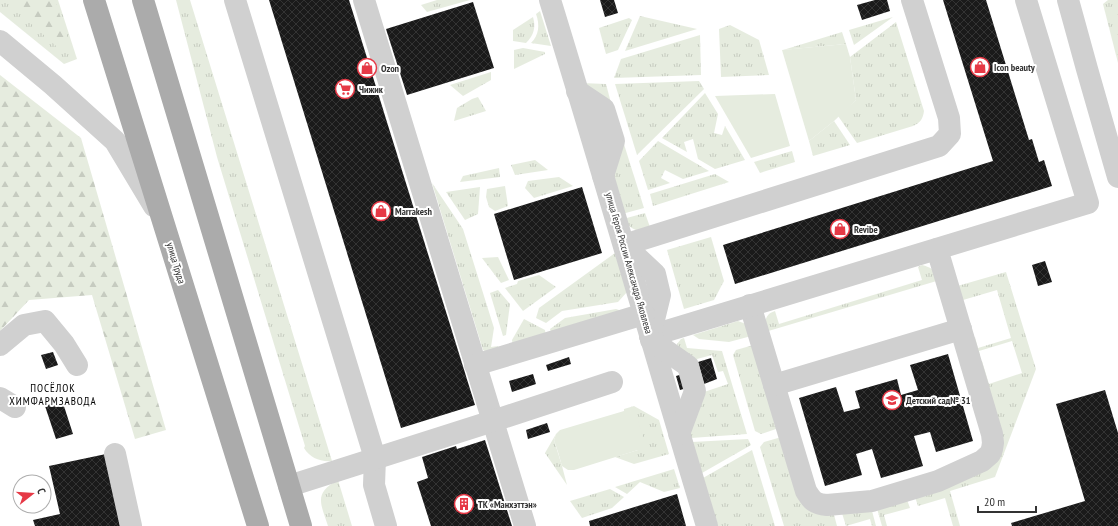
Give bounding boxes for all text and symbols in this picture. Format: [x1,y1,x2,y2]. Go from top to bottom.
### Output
shop icon: Icon beauty [969,56,991,78]
shop icon: Ozon [356,57,378,79]
place label: Icon beauty [994,61,1036,74]
place label: Ozon [381,62,400,75]
supermarket icon: Чижик [334,78,356,100]
place label: Чижик [359,83,384,96]
street label: улица Героя России Александра Яковлева [603,191,655,335]
shop icon: Marrakesh [370,200,392,222]
place label: Marrakesh [395,205,433,218]
shop icon: Revibe [829,218,851,240]
place label: Revibe [854,223,878,236]
street label: улица Труда [164,241,188,285]
district label: ПОСЁЛОК ХИМФАРМЗАВОДА [9,381,97,408]
school or university icon: Детский сад№ 31 [881,389,903,411]
place label: Детский сад№ 31 [906,394,971,407]
north arrow [12,474,52,514]
text: С [34,487,49,496]
scale bar [978,488,1036,514]
building icon: ТК «Манхэттэн» [453,493,475,515]
text: 20 m [984,494,1005,509]
place label: ТК «Манхэттэн» [478,498,537,511]

